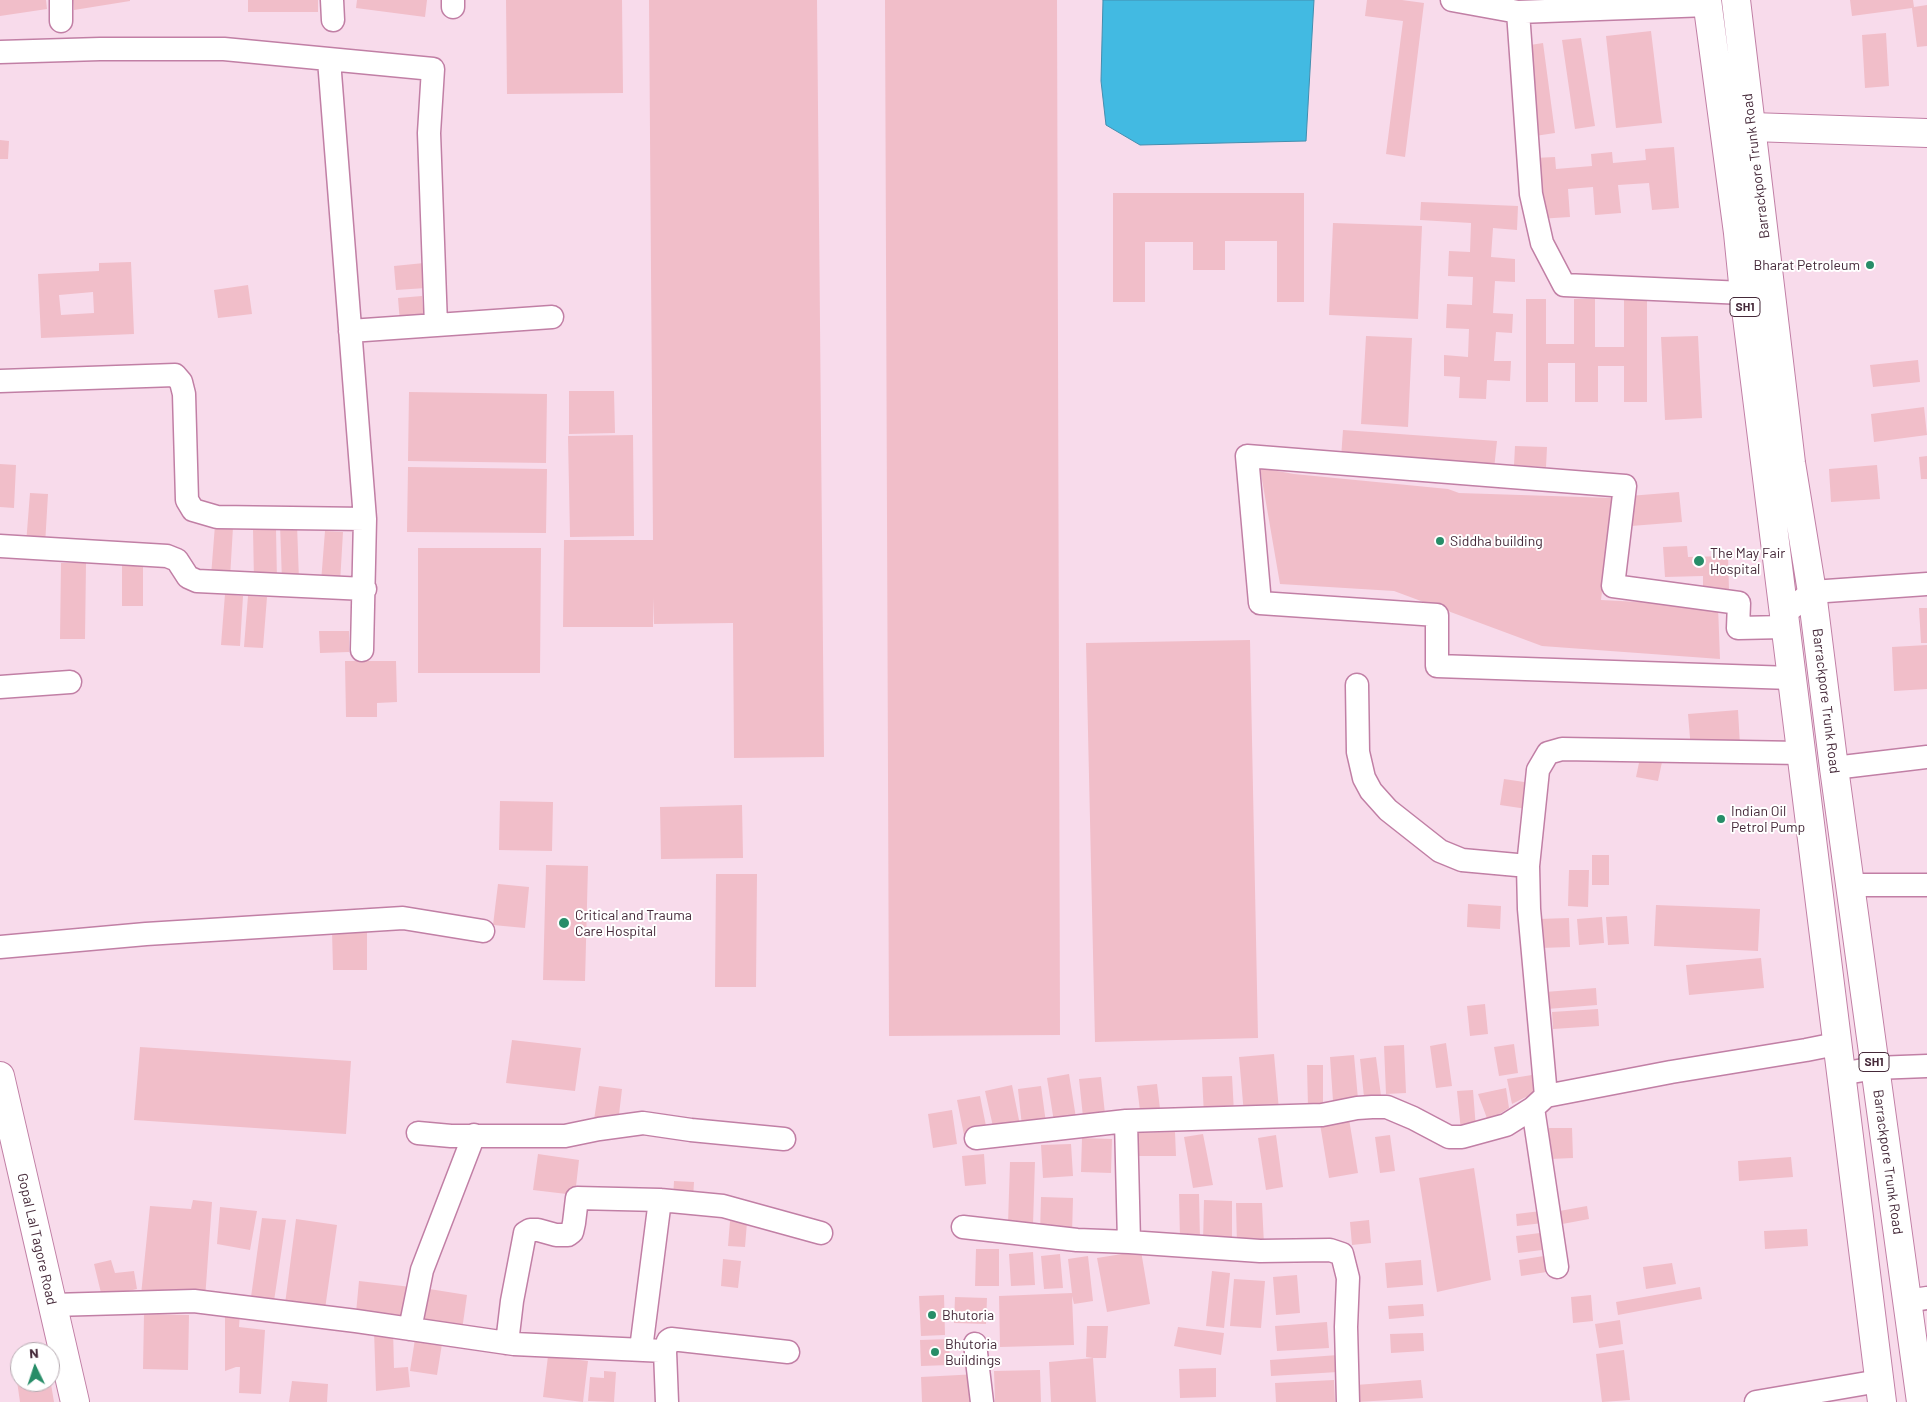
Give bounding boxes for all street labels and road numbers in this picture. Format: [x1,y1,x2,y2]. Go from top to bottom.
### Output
street label: Barrackpore Trunk Road [1739,92,1773,240]
road number: SH1 [1730,298,1760,316]
street label: Barrackpore Trunk Road [1809,627,1843,775]
road number: SH1 [1859,1052,1889,1072]
street label: Barrackpore Trunk Road [1870,1088,1906,1236]
street label: Gopal Lal Tagore Road [14,1172,60,1306]

